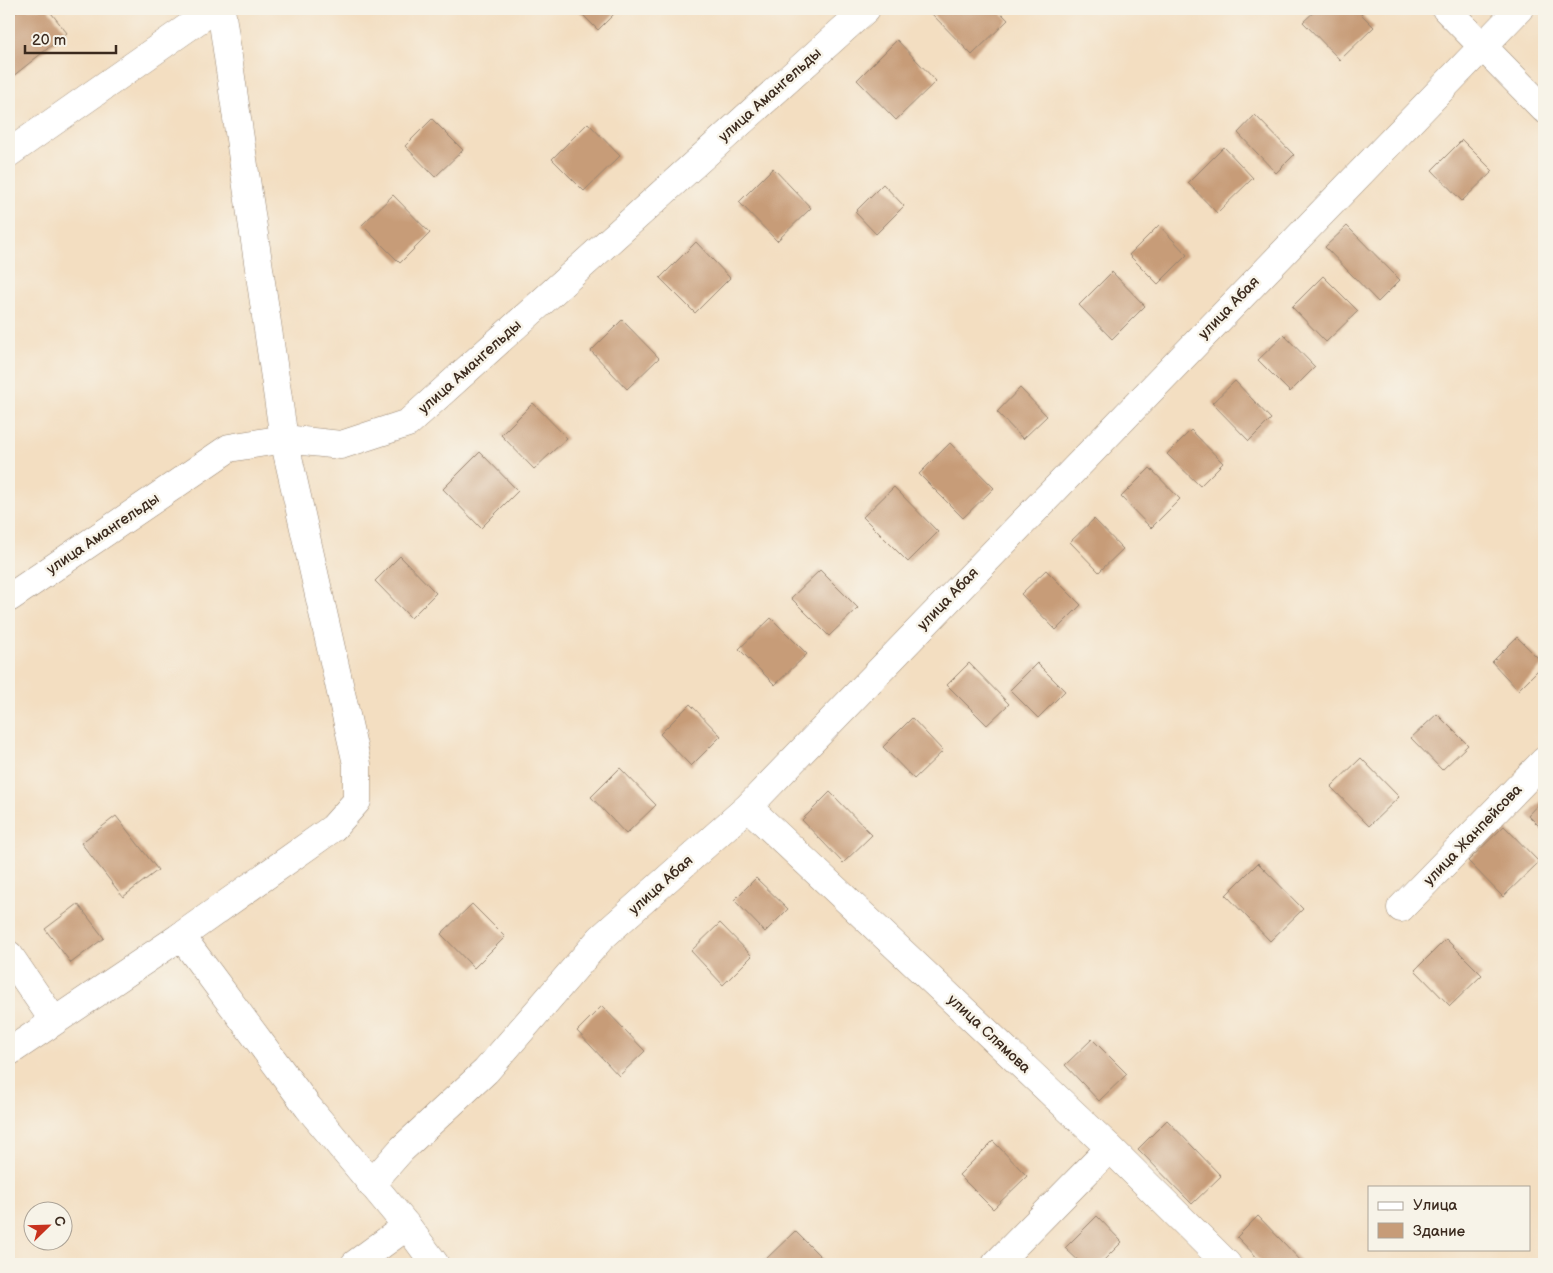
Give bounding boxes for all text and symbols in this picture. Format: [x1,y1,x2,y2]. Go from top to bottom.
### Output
scale bar [25,22,116,54]
text: 20 m [32,31,66,50]
street label: улица Амангельды [715,44,825,146]
street label: улица Абая [1194,273,1264,343]
street label: улица Амангельды [415,316,525,418]
street label: улица Амангельды [43,489,163,579]
street label: улица Абая [913,564,983,634]
street label: улица Жанпейсова [1420,780,1526,890]
street label: улица Абая [625,851,697,919]
street label: улица Слямова [943,991,1035,1078]
legend [1368,1186,1530,1250]
text: Улица [1413,1196,1458,1215]
north arrow [22,1200,72,1250]
text: С [50,1213,69,1229]
text: Здание [1413,1222,1465,1241]

